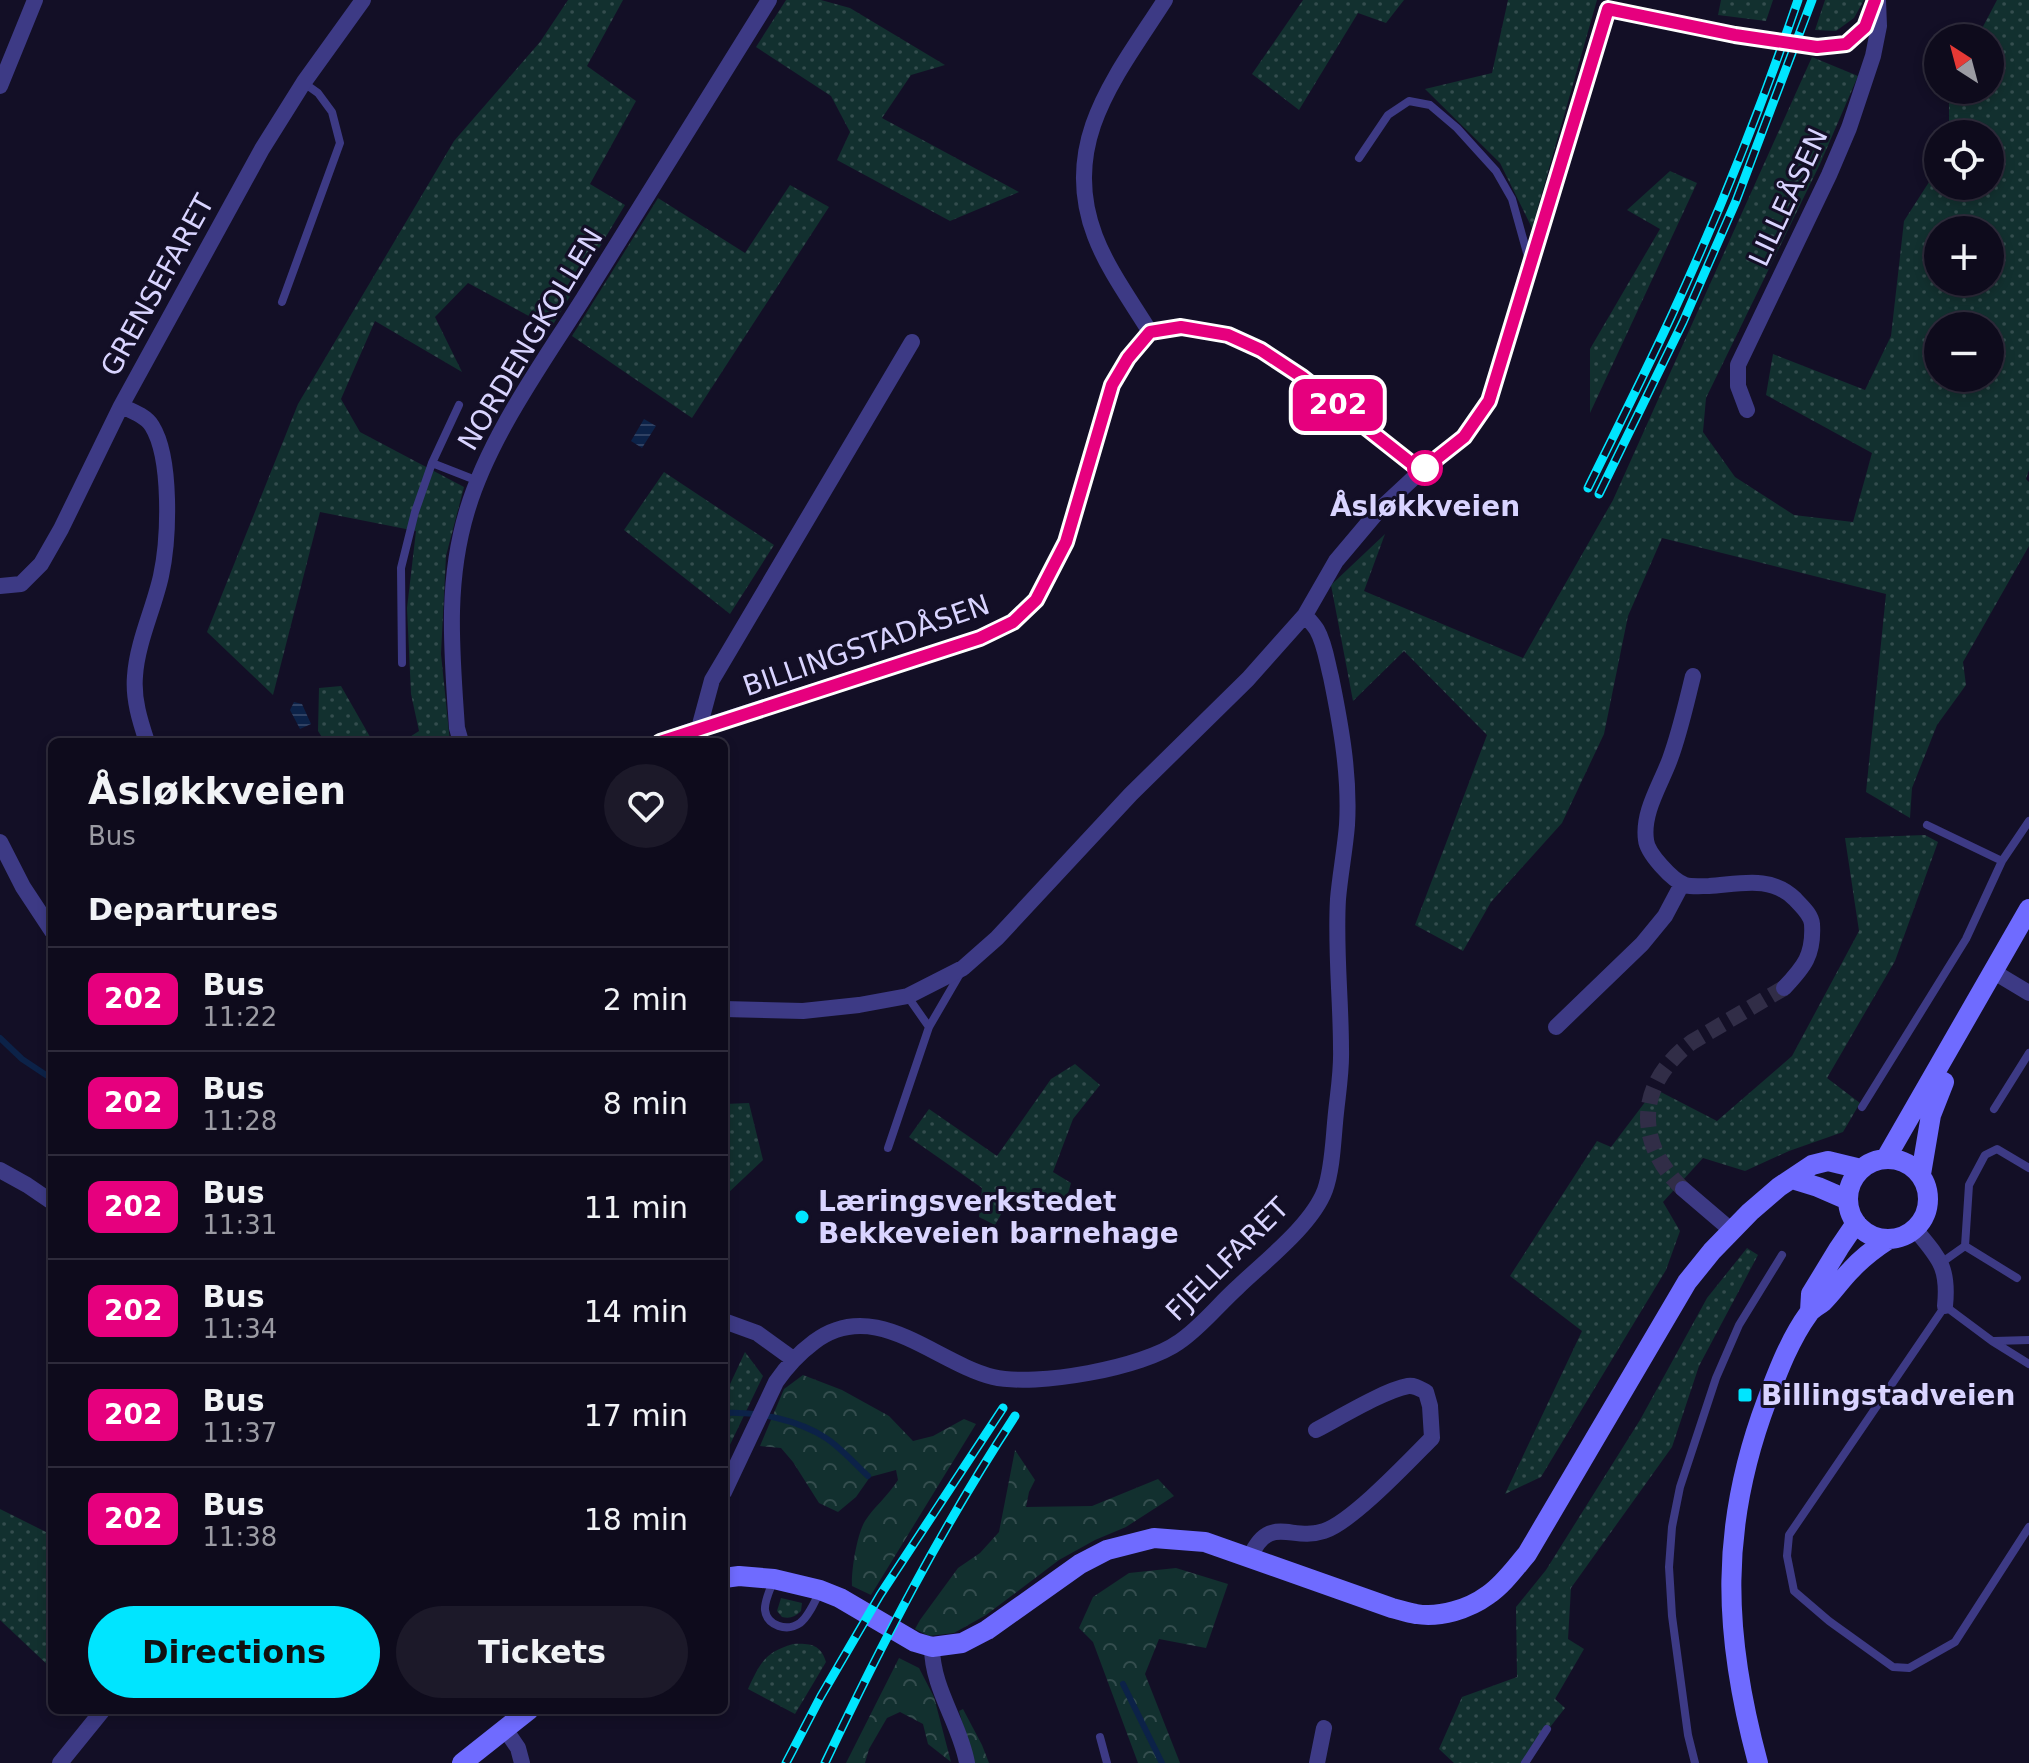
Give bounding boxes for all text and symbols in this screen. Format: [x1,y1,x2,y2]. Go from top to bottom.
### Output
north arrow [1924,24,2004,104]
map controls [1924,24,2004,392]
button: locate [1924,120,2004,200]
street label: LILLEÅSEN [1741,123,1835,271]
street label: GRENSEFARET [94,188,221,382]
button: + [1924,216,2004,296]
street label: NORDENGKOLLEN [451,222,610,456]
button: − [1924,312,2004,392]
line badge: 202 [1292,379,1384,431]
text: 202 [1309,388,1367,421]
marker: Åsløkkveien [1408,451,1442,485]
place label: Åsløkkveien [1330,489,1520,523]
street label: BILLINGSTADÅSEN [738,587,994,703]
button: heart [604,764,688,848]
text: Åsløkkveien [88,769,346,813]
text: Bus [88,821,136,851]
text: Departures [88,892,278,927]
text: Bus [202,967,265,1002]
text: 202 [104,982,162,1015]
text: 2 min [603,982,688,1017]
text: 11:22 [202,1002,277,1032]
text: Bus [202,1071,265,1106]
text: 202 [104,1086,162,1119]
text: 8 min [603,1086,688,1121]
text: 11:28 [202,1106,277,1136]
text: Bus [202,1175,265,1210]
place label: Læringsverkstedet Bekkeveien barnehage [818,1185,1179,1250]
text: 202 [104,1190,162,1223]
text: 11 min [584,1190,688,1225]
street label: FJELLFARET [1159,1190,1296,1328]
marker: Læringsverkstedet Bekkeveien barnehage [793,1208,811,1226]
text: 11:31 [202,1210,277,1240]
text: Bus [202,1279,265,1314]
text: 202 [104,1294,162,1327]
text: 14 min [584,1294,688,1329]
text: 11:34 [202,1314,277,1344]
place label: Billingstadveien [1761,1379,2015,1412]
text: Bus [202,1383,265,1418]
marker: Billingstadveien [1736,1386,1754,1404]
text: 202 [104,1398,162,1431]
text: 17 min [584,1398,688,1433]
text: 11:37 [202,1418,277,1448]
text: Bus [202,1487,265,1522]
text: 202 [104,1502,162,1535]
text: 18 min [584,1502,688,1537]
text: 11:38 [202,1522,277,1552]
button: Directions [88,1606,380,1698]
button: Tickets [396,1606,688,1698]

